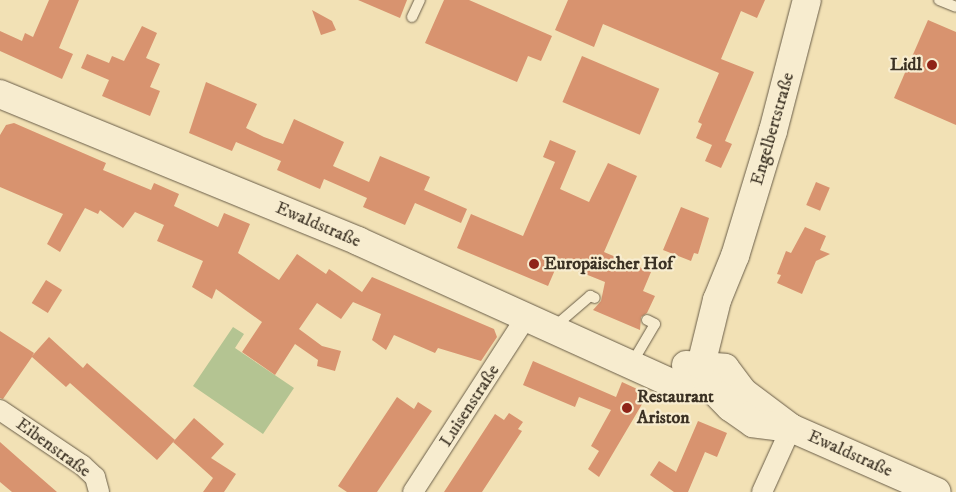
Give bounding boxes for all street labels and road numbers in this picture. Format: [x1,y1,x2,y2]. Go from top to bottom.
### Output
street label: Engelbertstraße [747,70,799,188]
street label: Ewaldstraße [272,197,364,253]
street label: Luisenstraße [435,361,505,451]
street label: Eibenstraße [11,414,95,482]
street label: Ewaldstraße [804,426,896,482]

